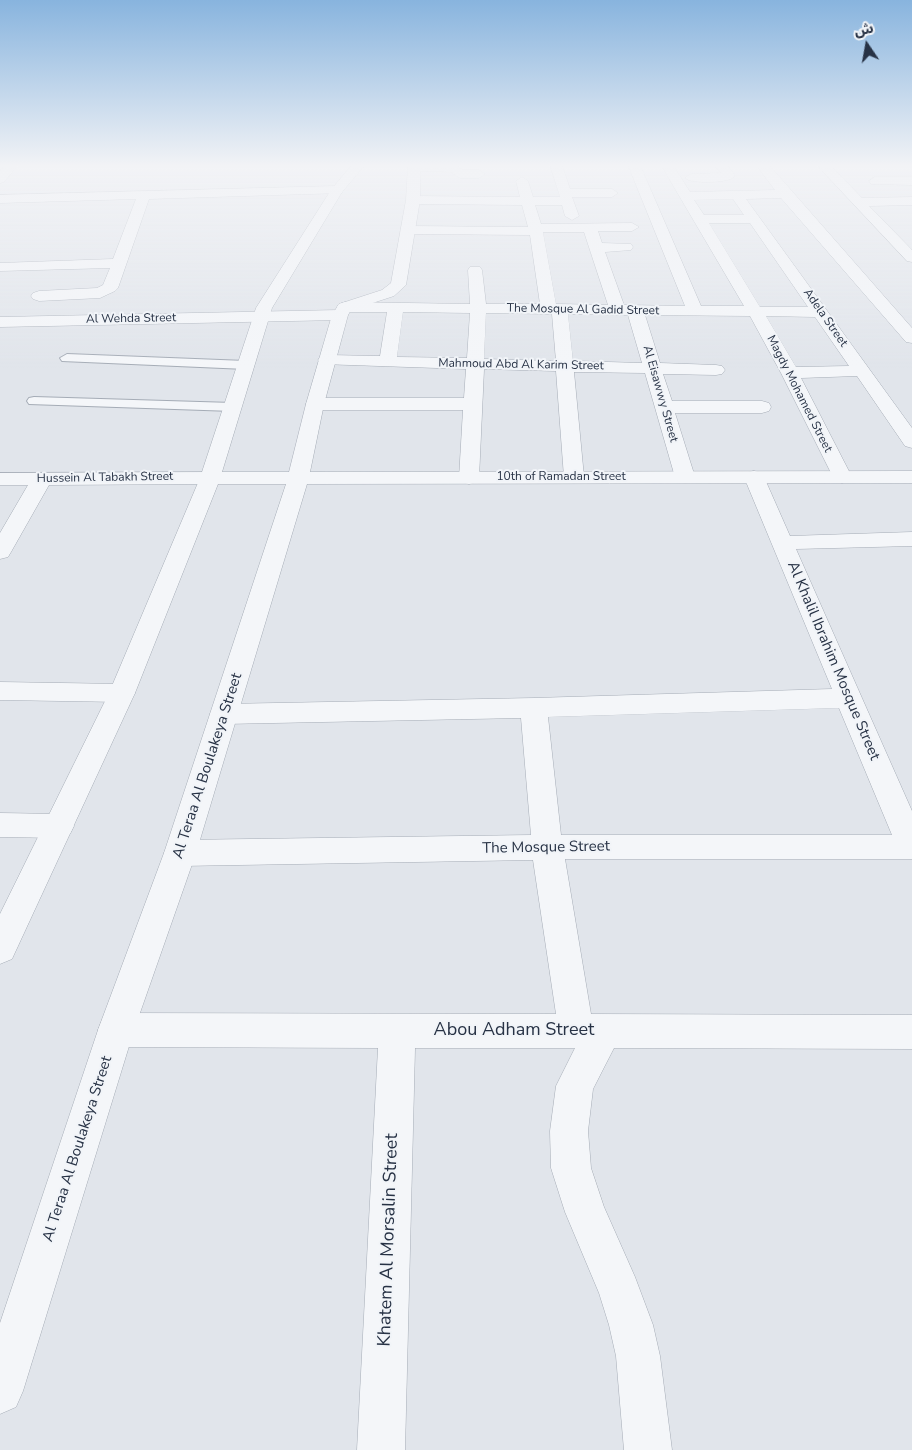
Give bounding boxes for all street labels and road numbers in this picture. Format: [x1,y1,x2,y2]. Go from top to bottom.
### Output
street label: Adela Street [800,286,850,350]
street label: The Mosque Al Gadid Street [507,301,659,319]
street label: Al Wehda Street [86,311,176,327]
street label: Magdy Mohamed Street [763,333,835,455]
street label: Al Eisawwy Street [639,344,681,444]
street label: Mahmoud Abd Al Karim Street [438,356,604,374]
street label: Hussein Al Tabakh Street [37,470,173,486]
street label: 10th of Ramadan Street [496,470,626,484]
street label: Al Khalil Ibrahim Mosque Street [783,559,883,763]
street label: Al Teraa Al Boulakeya Street [169,671,247,861]
street label: The Mosque Street [482,838,610,858]
street label: Abou Adham Street [434,1020,594,1042]
street label: Al Teraa Al Boulakeya Street [39,1054,117,1244]
street label: Khatem Al Morsalin Street [374,1133,404,1347]

